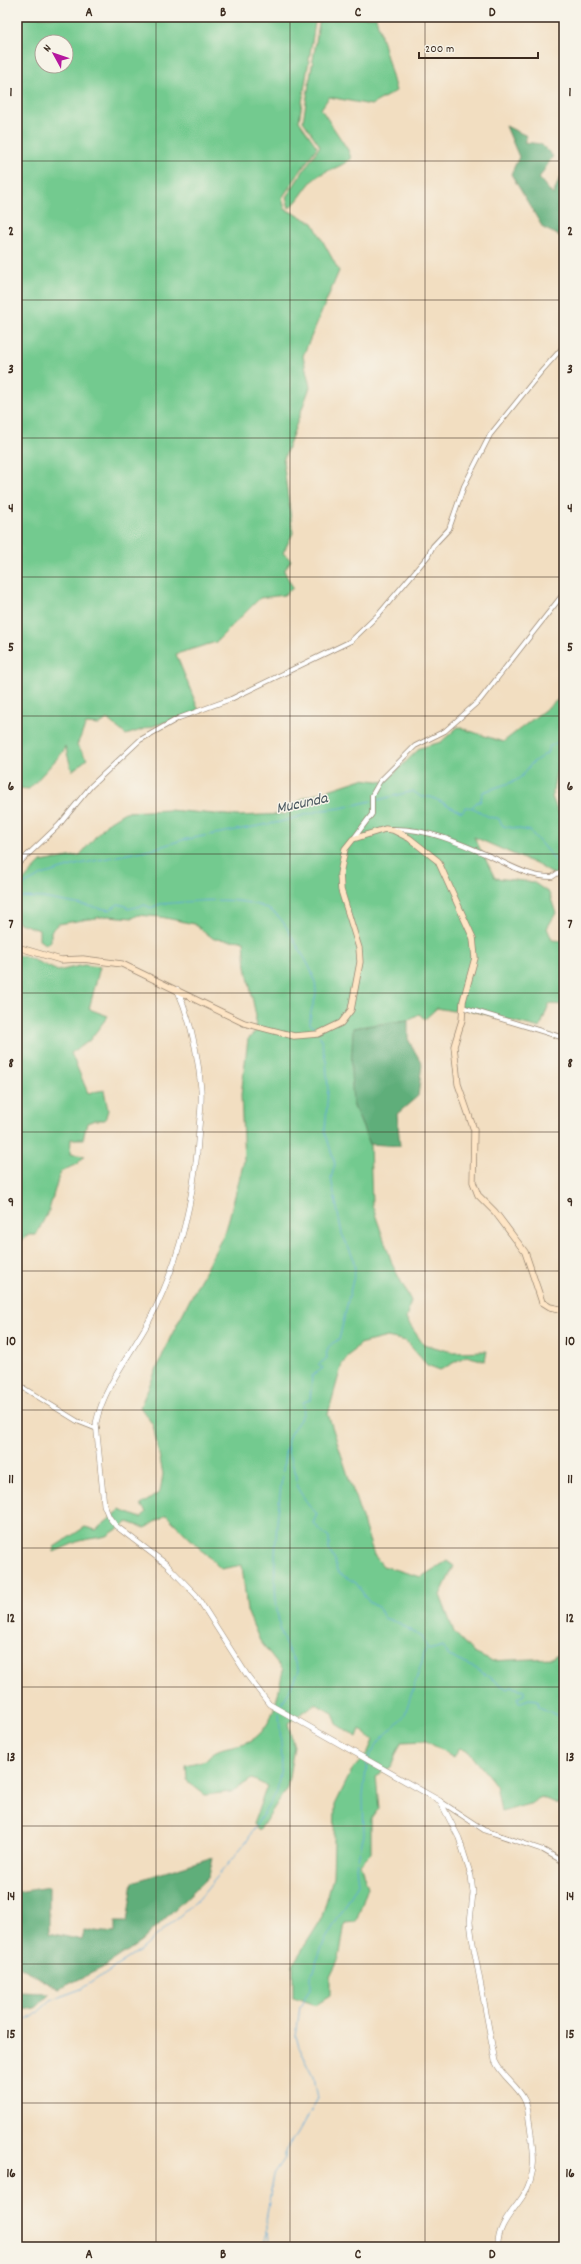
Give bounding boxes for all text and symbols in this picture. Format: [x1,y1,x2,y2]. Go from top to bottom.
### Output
text: A [85,4,93,23]
text: B [220,4,226,23]
text: C [355,4,362,23]
text: D [489,4,496,23]
north arrow [34,34,74,74]
scale bar [419,34,538,60]
text: N [40,41,56,56]
text: 200 m [425,41,454,58]
text: 1 [10,84,13,103]
text: 1 [569,84,572,103]
text: 2 [8,223,14,242]
text: 2 [567,223,573,242]
text: 3 [8,361,14,380]
text: 3 [567,361,573,380]
text: 4 [8,500,14,519]
text: 4 [567,500,573,519]
text: 5 [8,639,14,658]
text: 5 [567,639,573,658]
text: 6 [8,778,15,797]
text: 6 [567,778,574,797]
water label: Mucunda [274,787,331,821]
text: 7 [9,916,14,935]
text: 7 [568,916,573,935]
text: 8 [8,1055,14,1074]
text: 8 [567,1055,573,1074]
text: 9 [8,1194,14,1213]
text: 9 [567,1194,573,1213]
text: 10 [6,1333,16,1352]
text: 10 [565,1333,575,1352]
text: 11 [8,1471,14,1490]
text: 11 [567,1471,573,1490]
text: 12 [7,1610,16,1629]
text: 12 [566,1610,575,1629]
text: 13 [7,1749,16,1768]
text: 13 [566,1749,575,1768]
text: 14 [7,1888,15,1907]
text: 14 [566,1888,574,1907]
text: 15 [7,2026,15,2045]
text: 15 [566,2026,574,2045]
text: 16 [6,2165,16,2184]
text: 16 [565,2165,575,2184]
text: A [85,2246,93,2264]
text: B [220,2246,226,2264]
text: C [355,2246,362,2264]
text: D [489,2246,496,2264]

